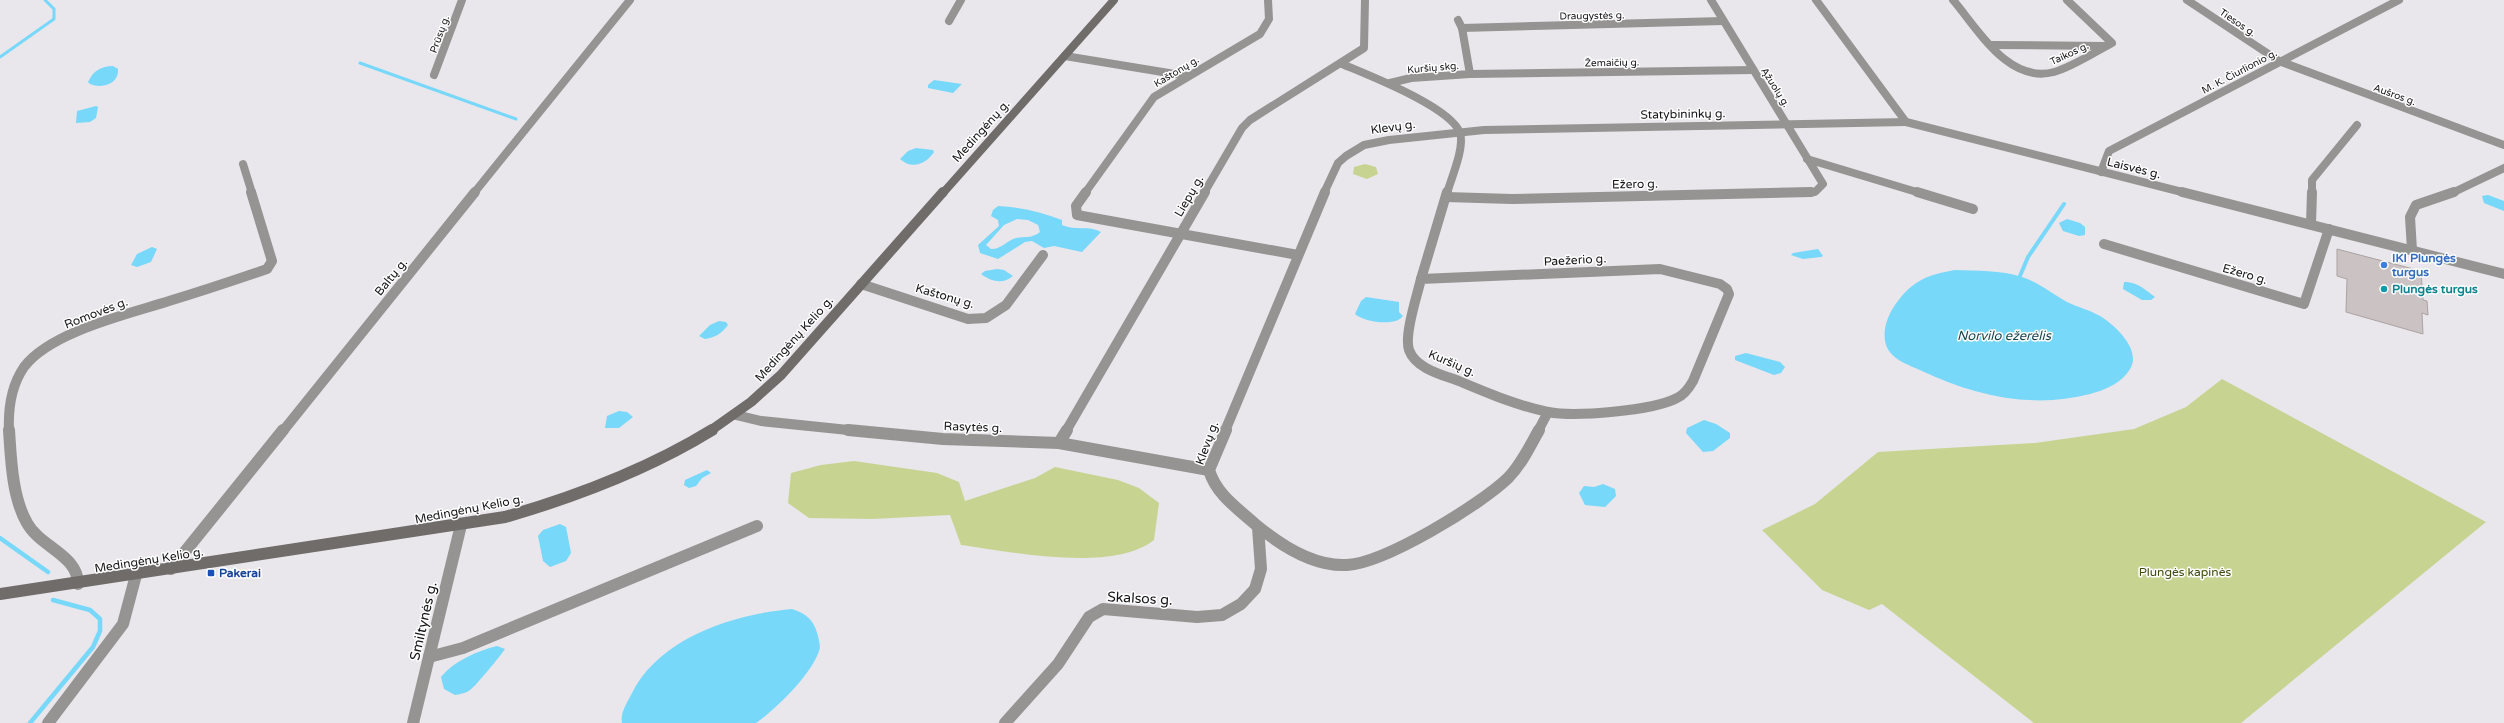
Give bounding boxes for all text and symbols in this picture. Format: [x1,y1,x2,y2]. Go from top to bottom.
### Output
street label: Tiesos g. [2217,6,2258,39]
street label: Draugystės g. [1559,9,1625,23]
street label: Prūsų g. [428,14,452,55]
street label: Taikos g. [2048,40,2091,68]
street label: M. K. Čiurlionio g. [2200,47,2279,97]
street label: Kaštonų g. [1152,54,1201,90]
street label: Žemaičių g. [1585,57,1639,69]
street label: Kuršių skg. [1407,60,1459,76]
street label: Ąžuolų g. [1758,65,1792,110]
street label: Aušros g. [2372,82,2418,108]
street label: Medingėnų g. [949,97,1013,165]
street label: Statybininkų g. [1640,106,1726,122]
street label: Klevų g. [1370,117,1416,137]
street label: Laisvės g. [2106,155,2162,181]
street label: Liepų g. [1172,173,1206,219]
street label: Ežero g. [1612,177,1658,191]
street label: Paežerio g. [1543,251,1607,269]
place label: IKI Plungės turgus [2391,251,2456,280]
street label: Baltų g. [372,256,410,298]
marker: IKI Plungės turgus [2379,260,2389,270]
street label: Ežero g. [2221,261,2269,287]
street label: Kaštonų g. [914,281,976,311]
place label: Plungės turgus [2392,282,2478,297]
marker: Plungės turgus [2379,284,2389,294]
street label: Medingėnų Kelio g. [752,293,836,385]
street label: Romovės g. [62,295,130,331]
water label: Norvilo ežerėlis [1957,328,2052,344]
street label: Kuršių g. [1426,347,1478,379]
street label: Rasytės g. [943,419,1003,435]
street label: Klevų g. [1193,419,1221,467]
street label: Medingėnų Kelio g. [414,492,524,526]
street label: Medingėnų Kelio g. [94,544,204,576]
park label: Plungės kapinės [2139,565,2231,579]
place label: Pakerai [219,566,261,580]
marker: Pakerai [206,568,216,578]
street label: Smiltynės g. [406,580,441,662]
street label: Skalsos g. [1107,588,1173,609]

